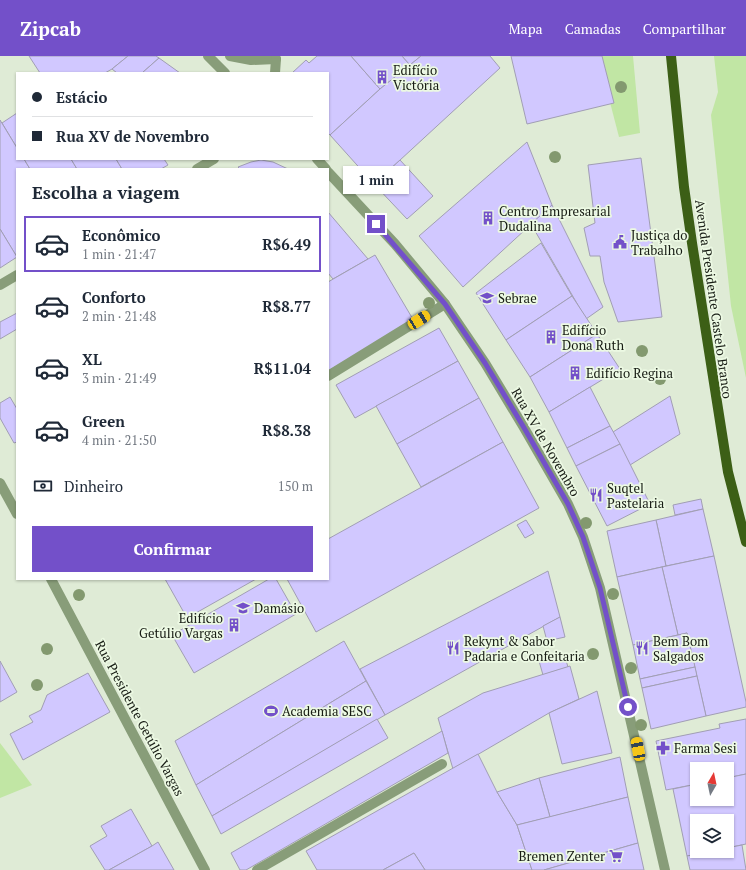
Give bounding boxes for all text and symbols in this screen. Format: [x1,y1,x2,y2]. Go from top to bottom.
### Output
text: Zipcab [20,16,81,41]
text: Mapa [508,19,543,38]
text: Camadas [565,19,621,38]
text: Compartilhar [643,19,726,38]
place label: Edifício Victória [393,61,440,94]
building icon: Edifício Victória [374,69,390,85]
text: Estácio [56,87,107,107]
text: Rua XV de Novembro [56,126,209,146]
callout: 1 min [343,166,409,194]
text: 1 min [358,171,394,189]
text: Escolha a viagem [32,180,180,204]
street label: Avenida Presidente Castelo Branco [691,198,737,400]
place label: Centro Empresarial Dudalina [499,202,611,235]
building icon: Centro Empresarial Dudalina [480,210,496,226]
route end [367,215,385,233]
text: Econômico [82,225,160,245]
icon: car [34,226,70,262]
place label: Justiça do Trabalho [631,226,687,259]
text: R$6.49 [262,234,311,254]
public building icon: Justiça do Trabalho [612,234,628,250]
text: 1 min · 21:47 [82,245,156,263]
text: Conforto [82,287,146,307]
icon: car [34,288,70,324]
place label: Sebrae [498,289,537,307]
school or university icon: Sebrae [479,290,495,306]
text: R$8.77 [262,296,311,316]
text: 2 min · 21:48 [82,307,156,325]
car [406,309,432,331]
place label: Edifício Dona Ruth [562,321,624,354]
building icon: Edifício Dona Ruth [543,329,559,345]
text: XL [82,349,102,369]
icon: car [34,350,70,386]
text: R$11.04 [254,358,311,378]
place label: Edifício Regina [586,364,673,382]
building icon: Edifício Regina [567,365,583,381]
text: 3 min · 21:49 [82,369,156,387]
street label: Rua XV de Novembro [508,384,584,500]
text: Green [82,411,125,431]
icon: car [34,412,70,448]
text: R$8.38 [262,420,311,440]
text: 4 min · 21:50 [82,431,156,449]
icon: cash [32,475,54,497]
text: Dinheiro [64,476,123,496]
text: 150 m [278,477,313,495]
place label: Suqtel Pastelaria [607,479,665,512]
restaurant icon: Suqtel Pastelaria [588,487,604,503]
button: Confirmar [32,526,313,572]
place label: Damásio [254,599,304,617]
school or university icon: Damásio [235,600,251,616]
place label: Edifício Getúlio Vargas [139,609,223,642]
building icon: Edifício Getúlio Vargas [226,617,242,633]
place label: Rekynt & Sabor Padaria e Confeitaria [464,632,585,665]
place label: Bem Bom Salgados [653,632,708,665]
street label: Rua Presidente Getúlio Vargas [91,637,189,799]
restaurant icon: Rekynt & Sabor Padaria e Confeitaria [445,640,461,656]
restaurant icon: Bem Bom Salgados [634,640,650,656]
route start [619,698,637,716]
place label: Academia SESC [282,702,372,720]
sports icon: Academia SESC [263,703,279,719]
car [630,736,646,762]
place label: Farma Sesi [674,739,737,757]
pharmacy icon: Farma Sesi [655,740,671,756]
north arrow [690,762,734,806]
map controls [690,762,734,858]
button: layers [690,814,734,858]
place label: Bremen Zenter [519,847,605,865]
supermarket icon: Bremen Zenter [608,848,624,864]

